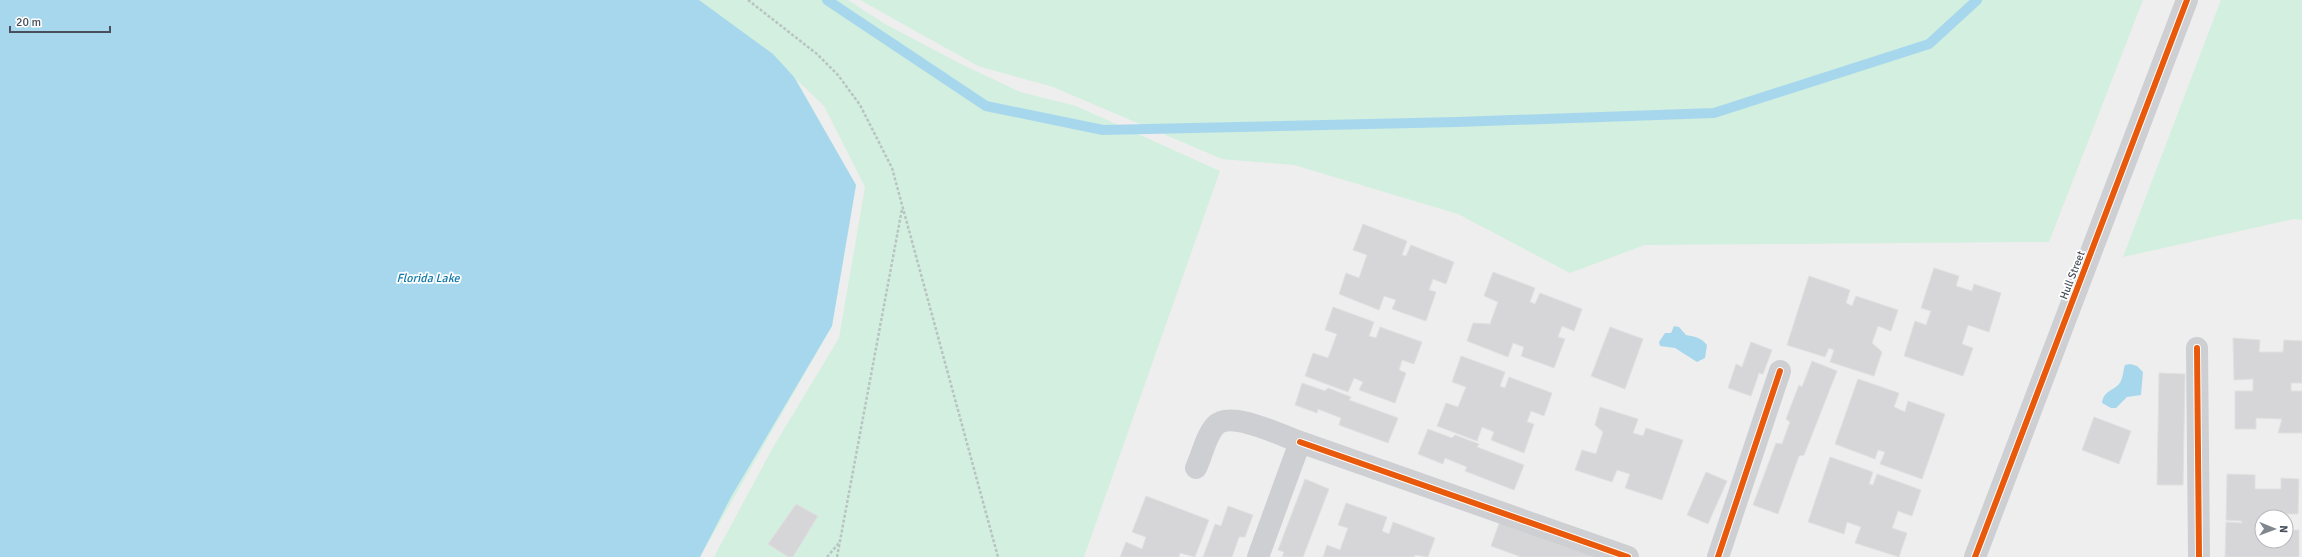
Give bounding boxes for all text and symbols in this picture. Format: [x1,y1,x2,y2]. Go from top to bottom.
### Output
scale bar [10,8,110,34]
text: 20 m [16,15,41,30]
street label: Hull Street [2057,249,2088,301]
water label: Florida Lake [397,271,460,286]
north arrow [2254,509,2294,549]
text: N [2277,525,2290,533]

